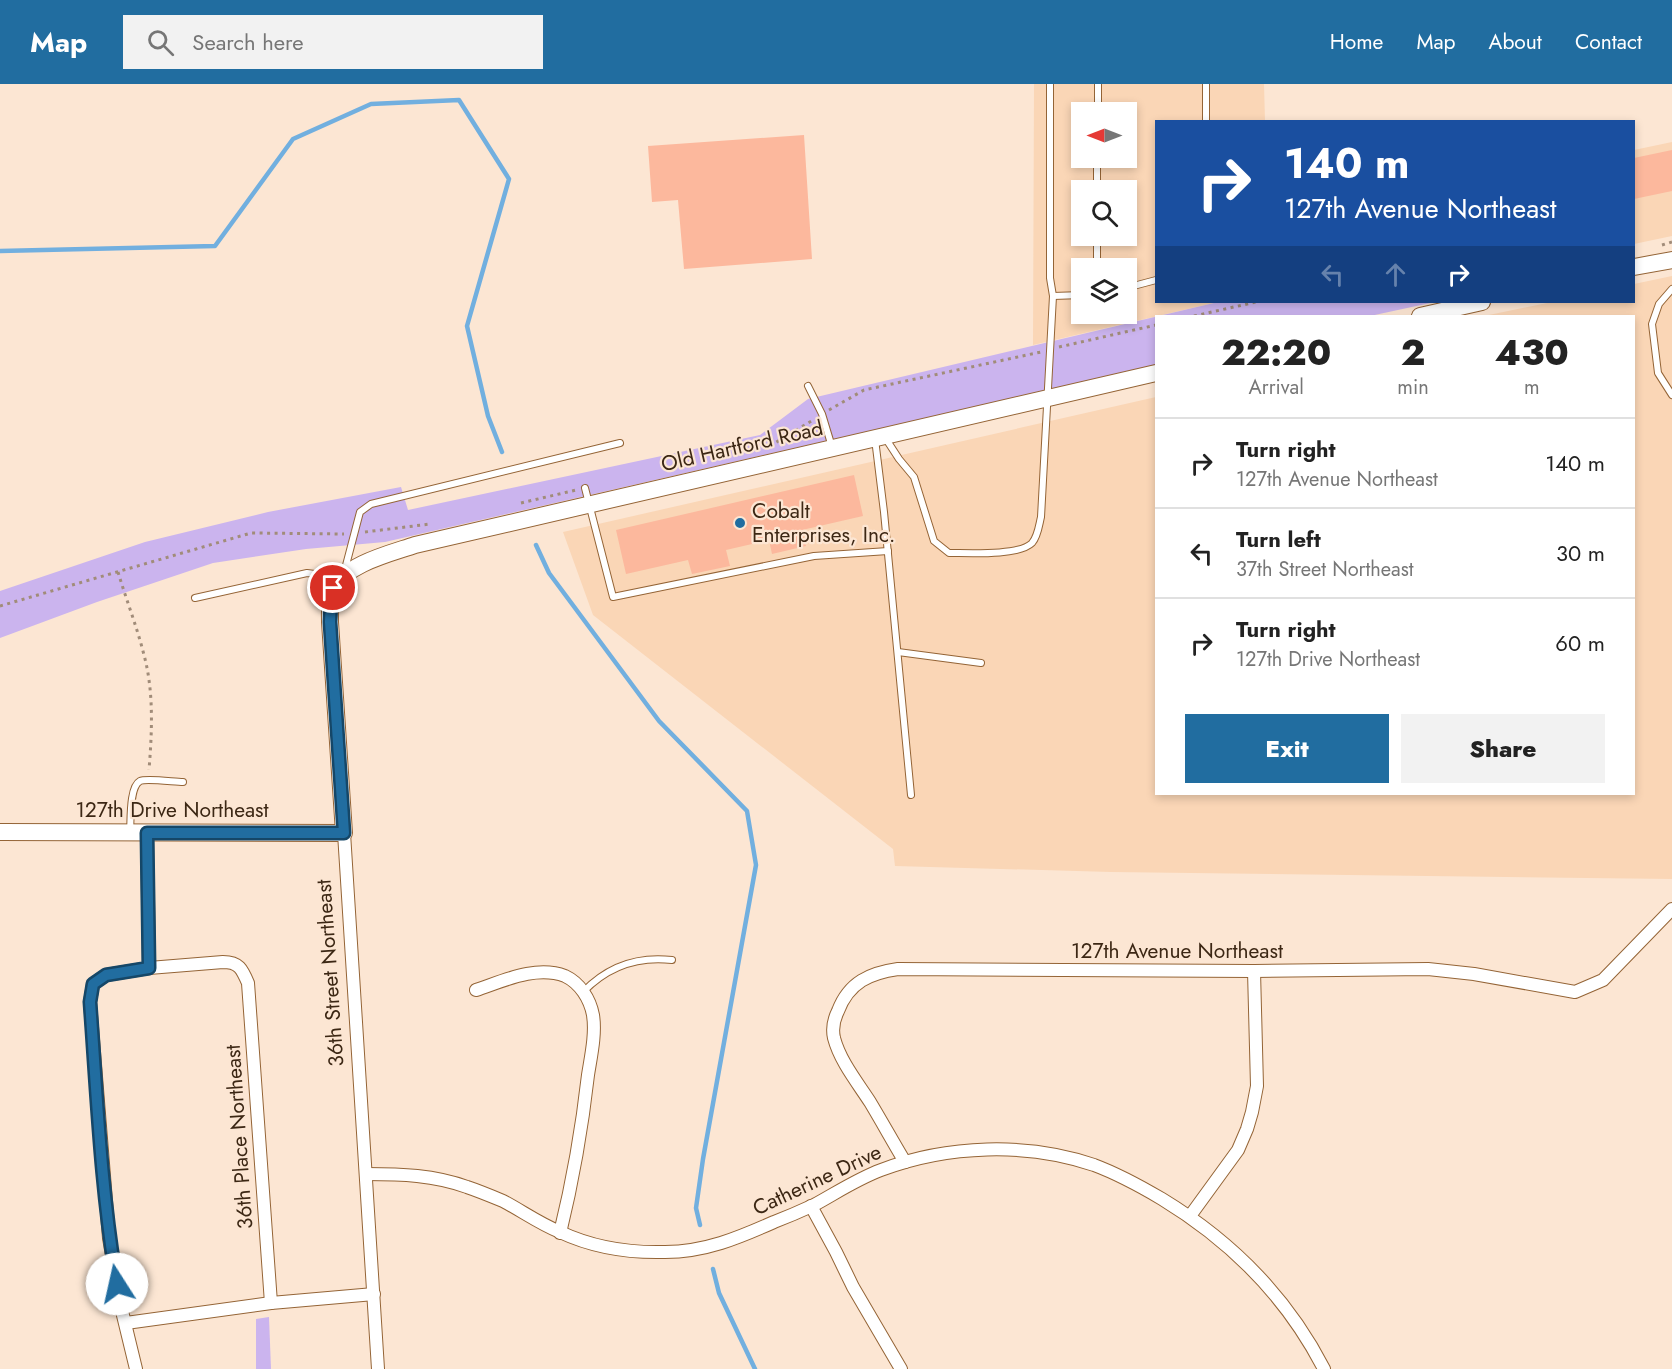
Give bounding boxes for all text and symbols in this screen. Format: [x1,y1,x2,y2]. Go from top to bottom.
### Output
search box [123,15,543,69]
text: Map [30,22,87,63]
icon: search [144,26,177,59]
text: Search here [192,26,304,58]
text: Home [1330,27,1383,57]
text: Map [1416,27,1456,57]
text: About [1489,27,1542,57]
text: Contact [1575,27,1642,57]
north arrow [1071,102,1137,168]
map controls [1071,102,1137,324]
text: 140 m [1284,133,1410,194]
icon: right [1185,144,1263,222]
button: search [1071,180,1137,246]
text: 127th Avenue Northeast [1284,189,1556,228]
button: layers [1071,258,1137,324]
icon: left [1316,258,1349,291]
icon: ahead [1379,258,1412,291]
icon: right [1442,258,1475,291]
text: 22:20 [1221,326,1331,378]
text: 2 [1401,326,1425,378]
text: 430 [1495,326,1569,378]
text: Arrival [1249,373,1304,402]
text: min [1397,373,1429,402]
text: m [1524,373,1540,402]
street label: Old Hartford Road [658,413,826,479]
text: Turn right [1236,433,1336,465]
icon: right [1185,447,1218,480]
text: 140 m [1545,447,1605,479]
text: 127th Avenue Northeast [1236,465,1438,494]
place label: Cobalt Enterprises, Inc. [752,496,895,550]
marker: Cobalt Enterprises, Inc. [733,516,747,530]
text: Turn left [1236,523,1321,555]
icon: left [1185,537,1218,570]
text: 30 m [1556,537,1605,569]
text: 37th Street Northeast [1236,555,1414,584]
pin [307,562,358,613]
icon: arrive [316,571,349,604]
text: Turn right [1236,613,1336,645]
icon: right [1185,627,1218,660]
text: 60 m [1555,627,1605,659]
text: 127th Drive Northeast [1236,645,1420,674]
button: Exit [1185,714,1389,783]
button: Share [1401,714,1605,783]
street label: 127th Drive Northeast [75,795,269,825]
street label: 36th Street Northeast [308,878,352,1068]
street label: 127th Avenue Northeast [1071,936,1283,966]
street label: 36th Place Northeast [218,1044,260,1230]
street label: Catherine Drive [748,1137,886,1223]
position arrow [85,1252,149,1316]

